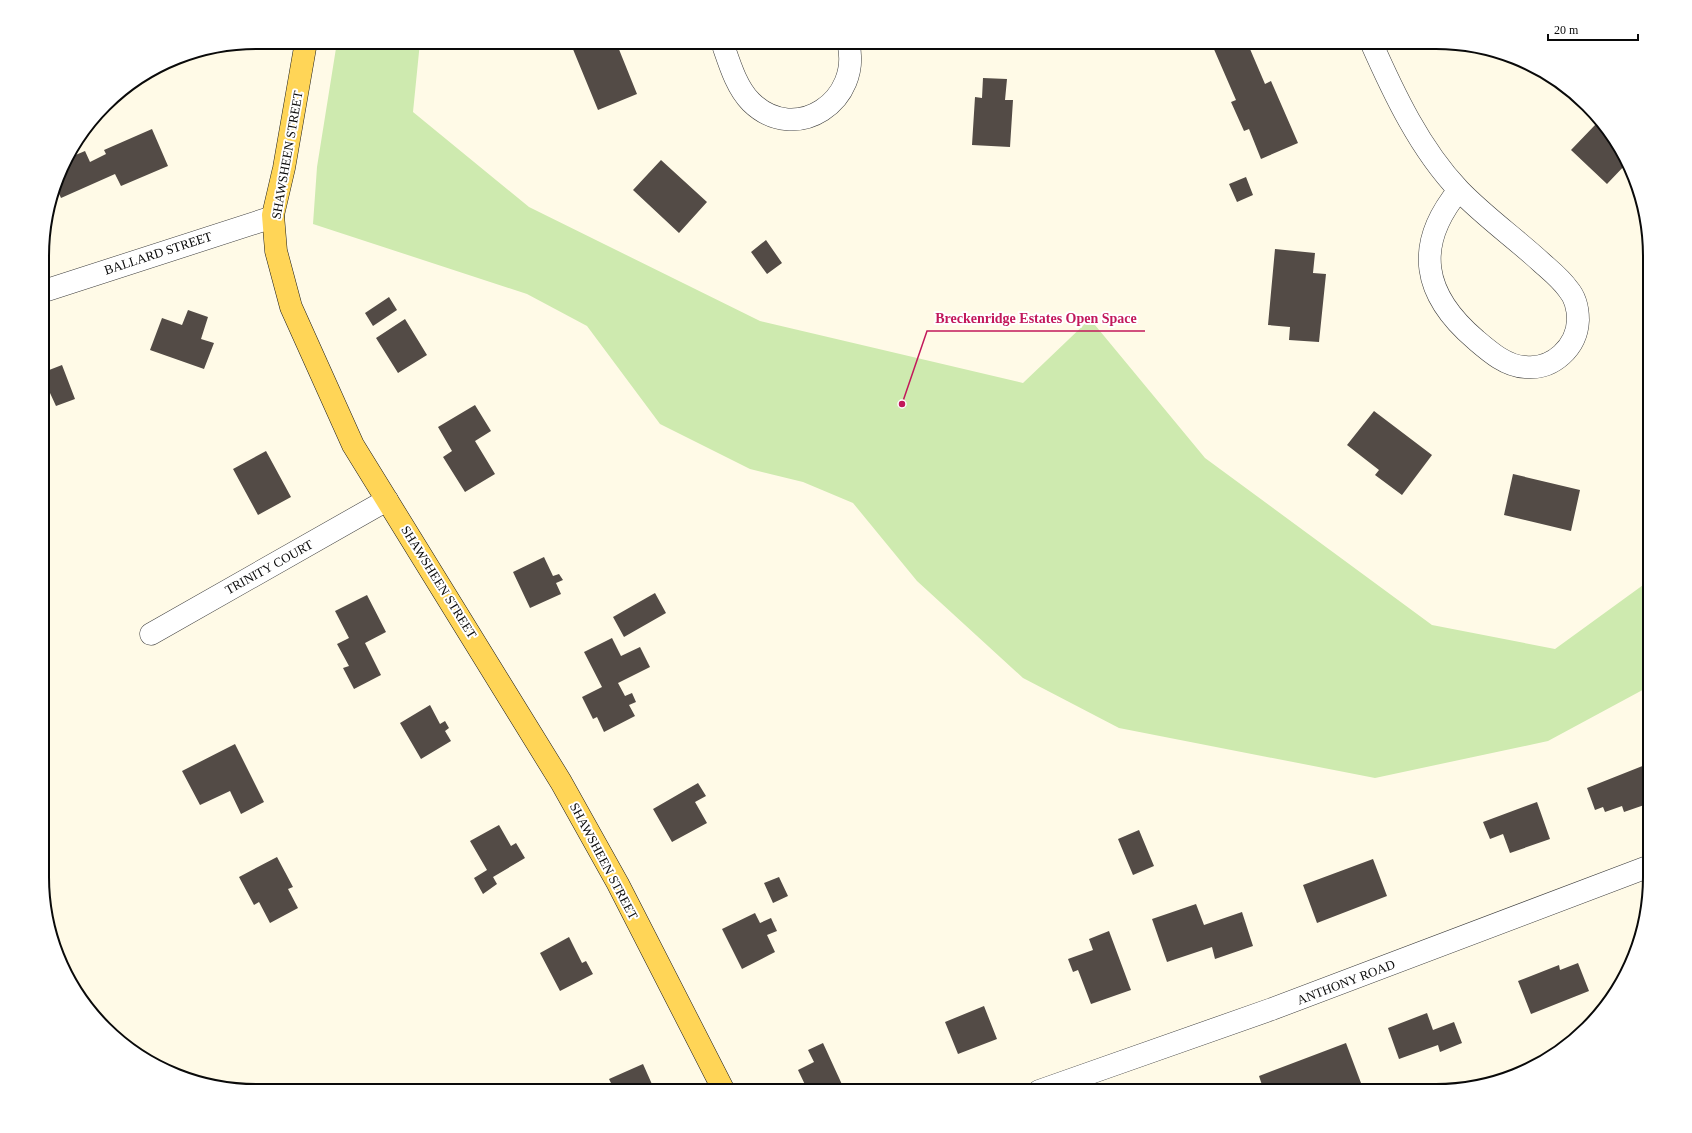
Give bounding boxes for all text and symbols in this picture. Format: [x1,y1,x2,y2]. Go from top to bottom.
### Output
scale bar [1548,16,1638,42]
text: 20 m [1554,23,1579,37]
street label: SHAWSHEEN STREET [268,90,306,220]
street label: BALLARD STREET [102,228,214,277]
callout: Breckenridge Estates Open Space [927,305,1145,331]
text: Breckenridge Estates Open Space [935,311,1137,326]
street label: SHAWSHEEN STREET [398,523,480,641]
street label: TRINITY COURT [222,537,316,597]
street label: SHAWSHEEN STREET [567,800,641,922]
street label: ANTHONY ROAD [1295,956,1397,1008]

